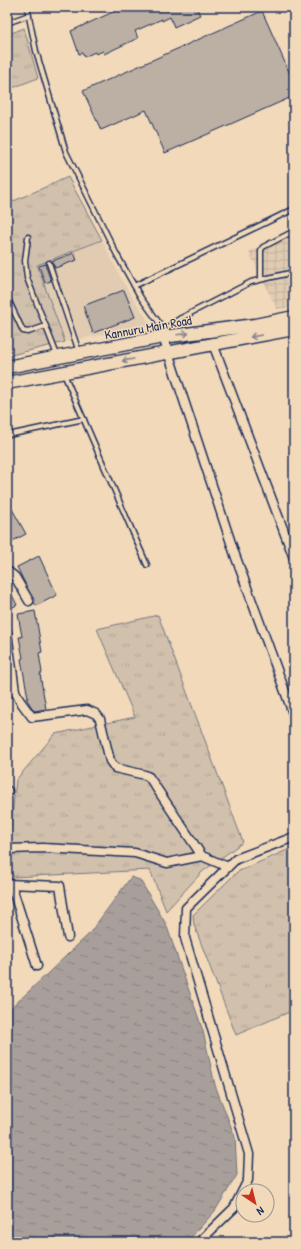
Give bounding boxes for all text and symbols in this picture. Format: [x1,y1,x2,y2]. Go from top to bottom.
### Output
street label: Kannuru Main Road [103,310,193,344]
one-way arrow [176,330,189,338]
one-way arrow [250,332,263,340]
one-way arrow [122,356,135,364]
north arrow [235,1183,275,1223]
text: N [254,1204,267,1219]

